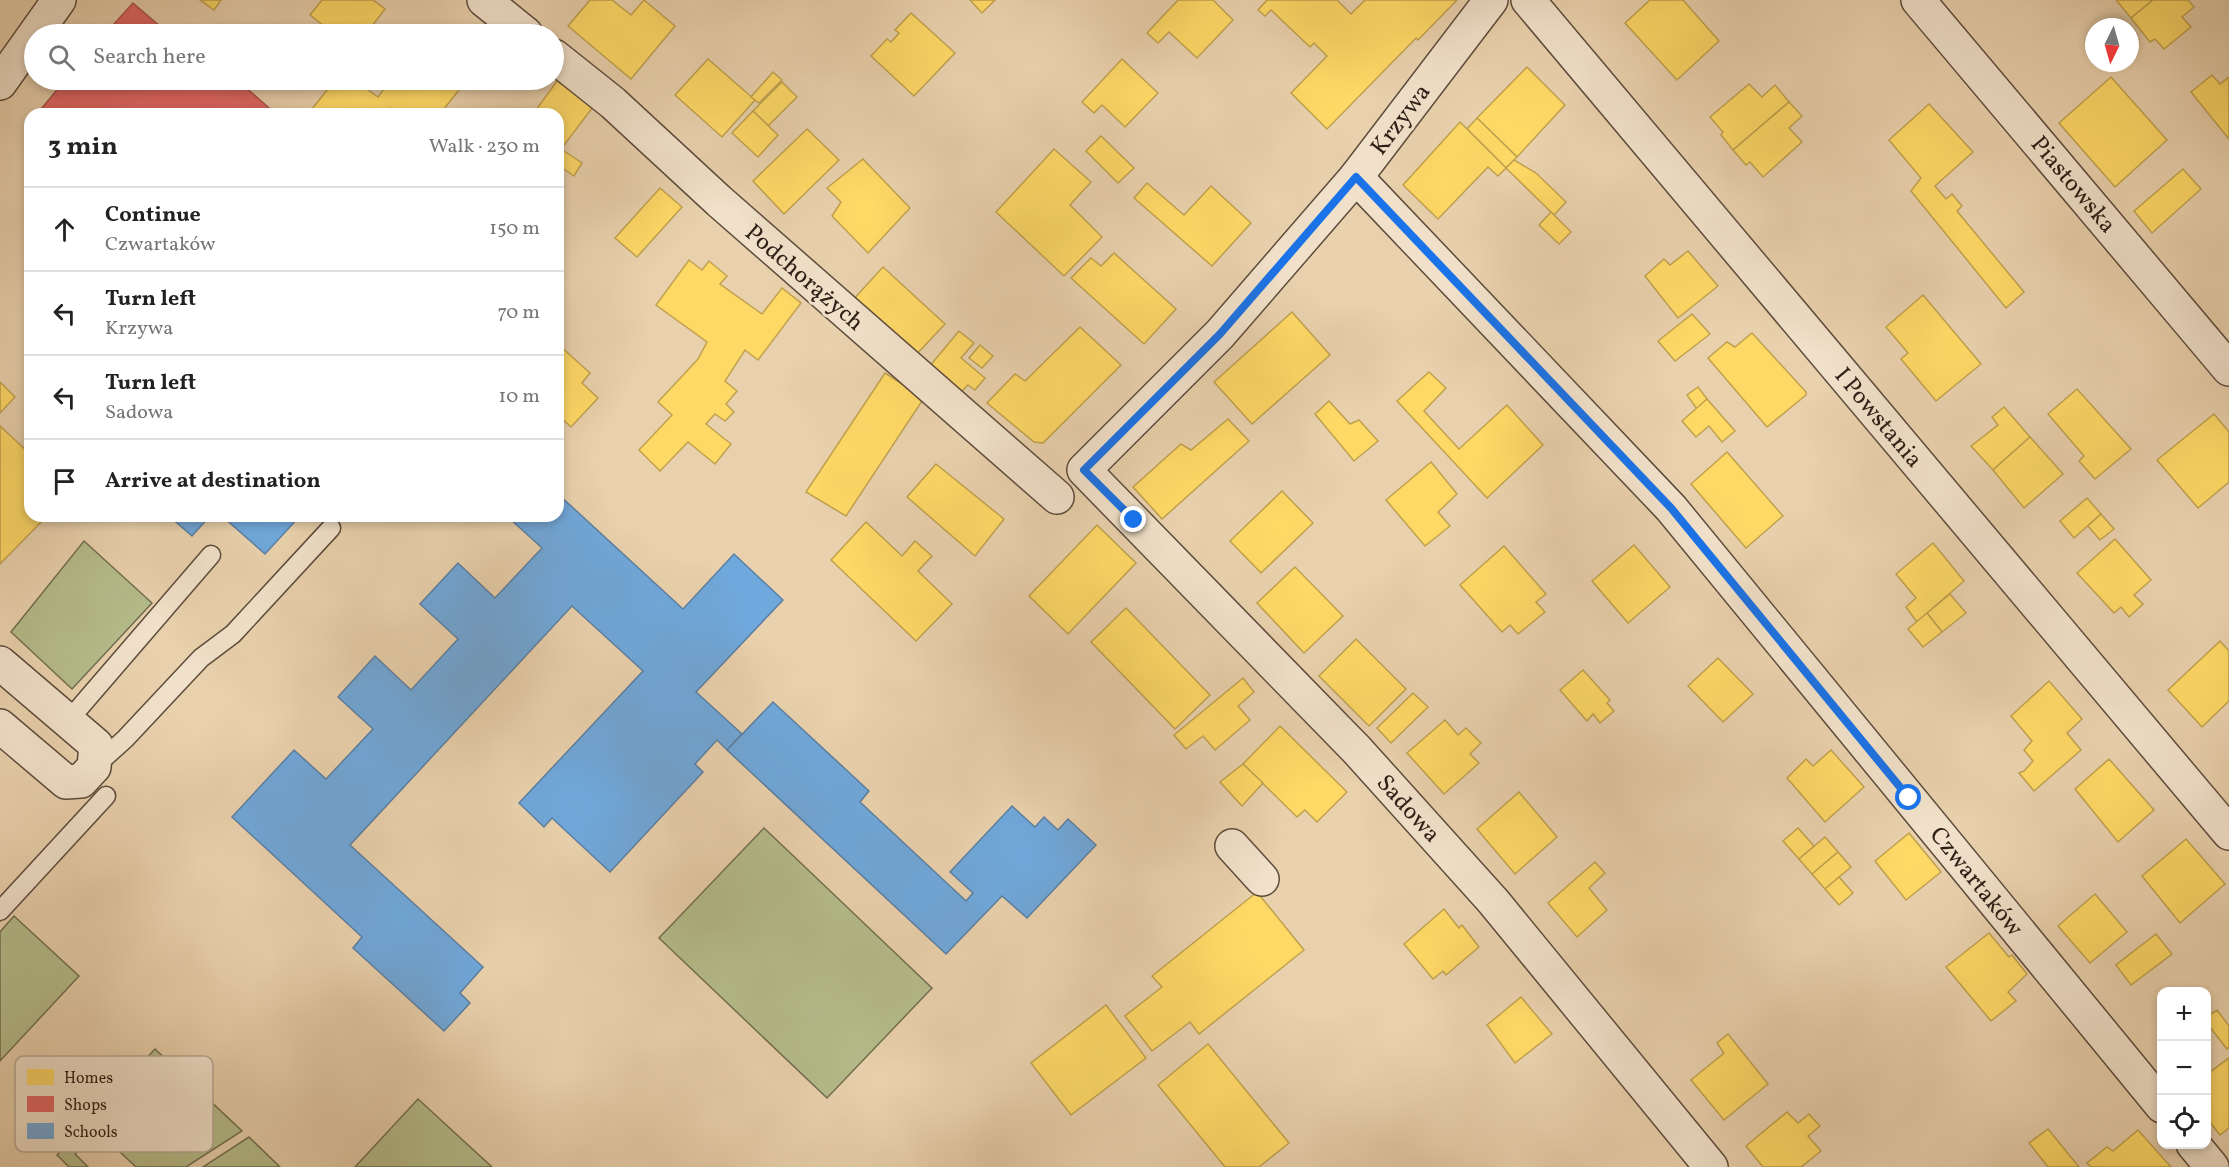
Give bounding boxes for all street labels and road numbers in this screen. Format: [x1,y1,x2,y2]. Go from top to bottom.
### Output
street label: Krzywa [1363,77,1440,163]
street label: Piastowska [2022,129,2123,241]
street label: Podchorążych [737,217,871,340]
street label: I Powstania [1825,361,1930,476]
street label: Sadowa [1368,768,1448,851]
street label: Czwartaków [1921,820,2031,945]

